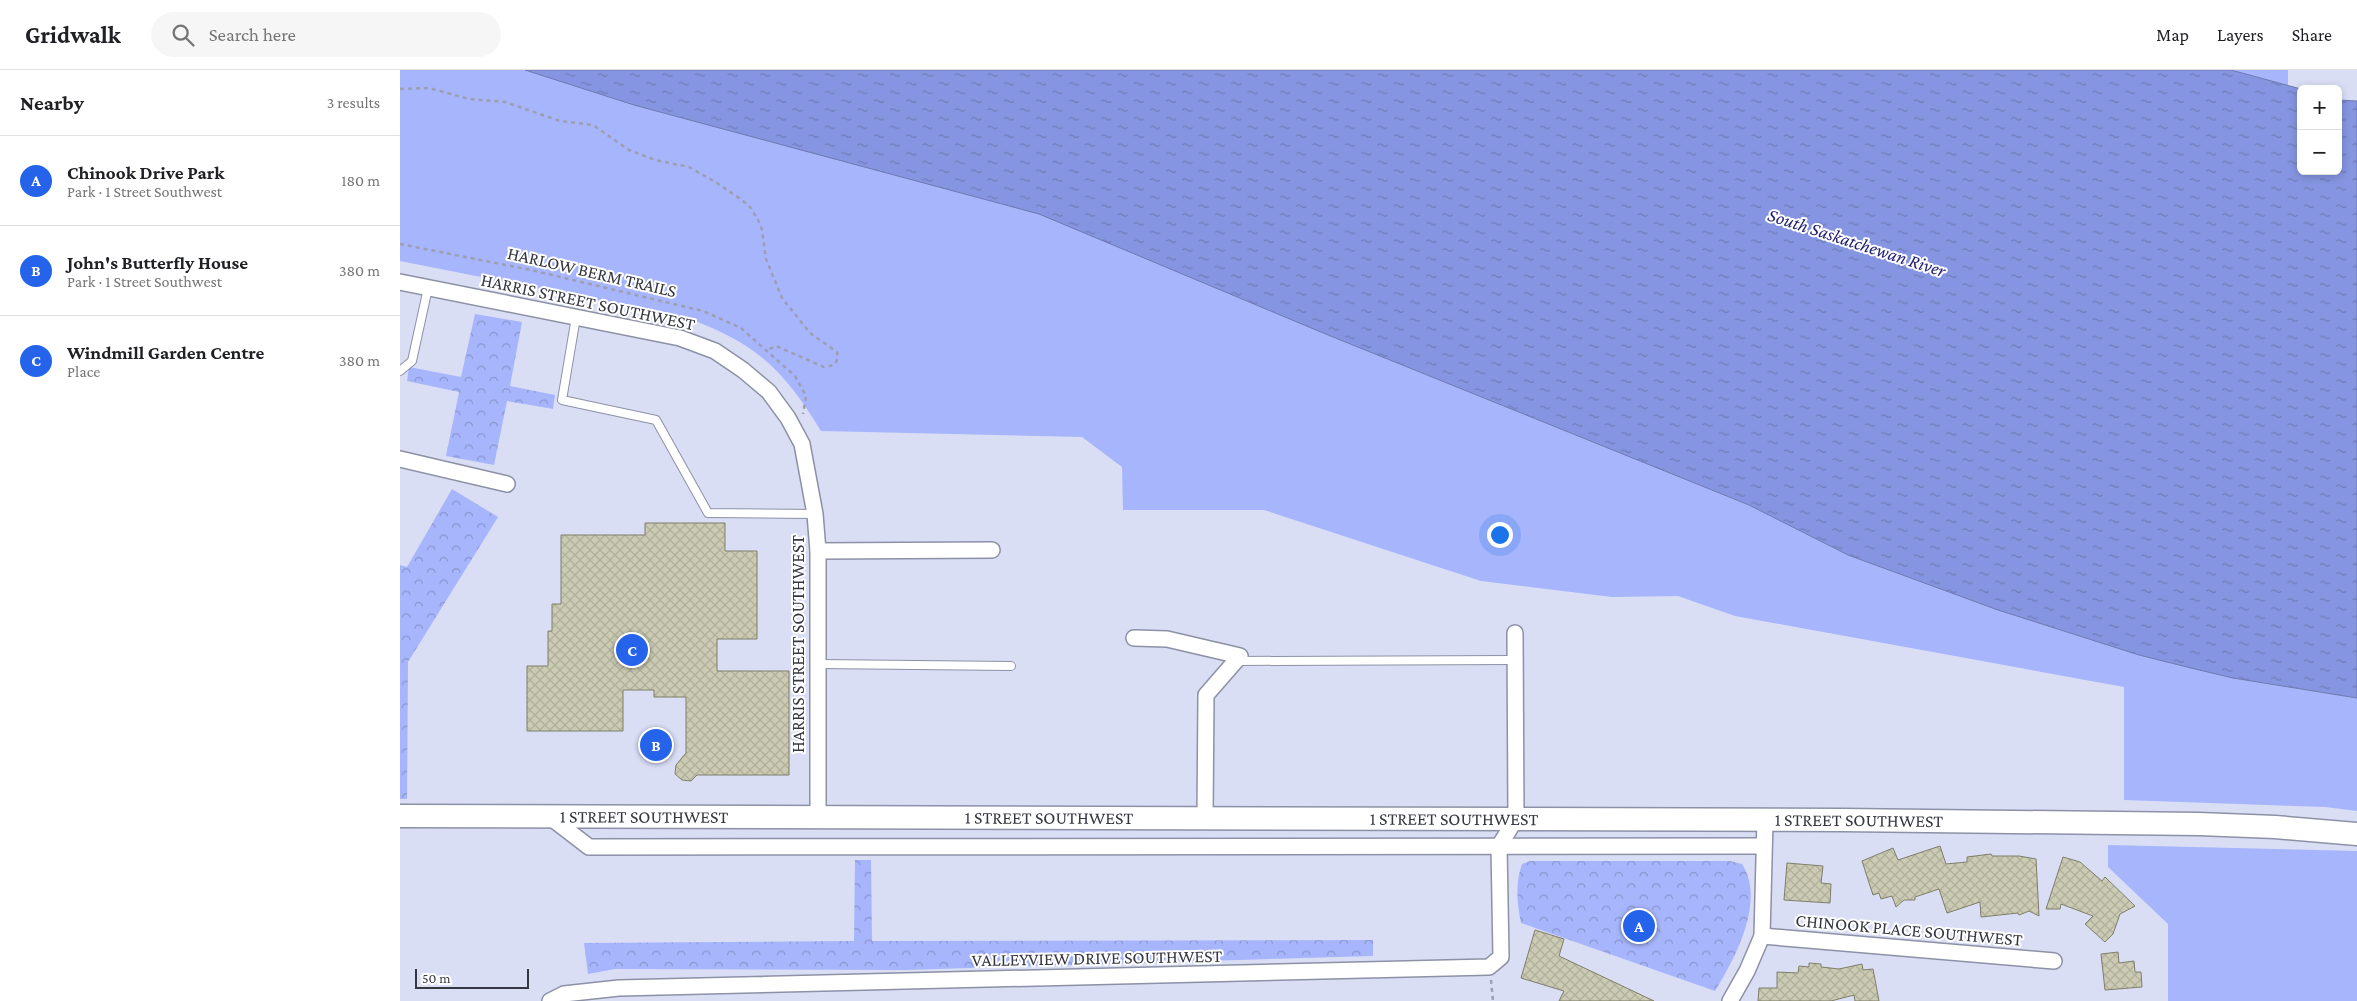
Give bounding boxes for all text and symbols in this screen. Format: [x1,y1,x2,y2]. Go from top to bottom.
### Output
search box [151,12,501,57]
text: Gridwalk [25,21,121,48]
icon: search [169,21,197,49]
text: Search here [209,24,296,45]
text: Map [2156,25,2189,45]
text: Layers [2217,25,2264,45]
text: Share [2292,25,2332,45]
map controls [2297,85,2342,175]
button: + [2297,85,2342,130]
text: Nearby [20,91,84,115]
text: 3 results [327,94,380,111]
button: − [2297,130,2342,175]
text: Chinook Drive Park [67,162,225,183]
text: A [31,172,41,189]
text: 180 m [341,172,380,189]
text: Park · 1 Street Southwest [67,183,222,200]
water label: South Saskatchewan River [1765,204,1950,282]
street label: HARLOW BERM TRAILS [506,243,678,301]
text: John's Butterfly House [67,252,248,273]
text: B [31,262,41,279]
text: 380 m [339,262,380,279]
street label: HARRIS STREET SOUTHWEST [479,270,697,335]
text: Park · 1 Street Southwest [67,273,222,290]
text: Windmill Garden Centre [67,342,264,363]
text: C [31,352,41,369]
text: 380 m [339,352,380,369]
text: Place [67,363,100,380]
your location [1487,522,1513,548]
street label: HARRIS STREET SOUTHWEST [788,535,808,753]
pin: C [616,631,648,669]
pin: B [640,726,672,764]
street label: 1 STREET SOUTHWEST [560,806,728,827]
street label: 1 STREET SOUTHWEST [965,808,1133,828]
street label: 1 STREET SOUTHWEST [1370,809,1538,829]
street label: 1 STREET SOUTHWEST [1775,810,1944,831]
pin: A [1623,907,1655,945]
street label: CHINOOK PLACE SOUTHWEST [1795,910,2023,950]
street label: VALLEYVIEW DRIVE SOUTHWEST [972,946,1223,970]
scale bar [415,966,529,989]
text: 50 m [422,970,450,986]

